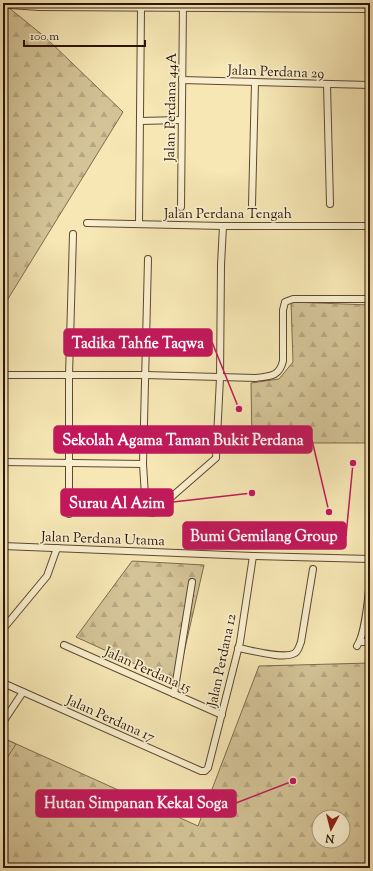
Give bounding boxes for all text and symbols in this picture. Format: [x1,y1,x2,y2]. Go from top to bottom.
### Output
scale bar [24,22,145,48]
text: 100 m [30,28,59,46]
street label: Jalan Perdana 44A [161,52,183,163]
street label: Jalan Perdana 29 [226,61,325,85]
street label: Jalan Perdana Tengah [163,205,292,225]
callout: Tadika Tahfie Taqwa [64,329,212,356]
text: Tadika Tahfie Taqwa [72,334,204,355]
callout: Sekolah Agama Taman Bukit Perdana [54,426,312,453]
text: Sekolah Agama Taman Bukit Perdana [62,431,304,452]
callout: Surau Al Azim [61,489,173,516]
text: Surau Al Azim [69,494,166,515]
callout: Bumi Gemilang Group [183,522,346,549]
text: Bumi Gemilang Group [190,527,338,548]
street label: Jalan Perdana Utama [40,528,166,552]
street label: Jalan Perdana 12 [203,612,243,710]
street label: Jalan Perdana 15 [100,642,194,699]
street label: Jalan Perdana 17 [62,691,158,748]
callout: Hutan Simpanan Kekal Soga [36,790,236,817]
text: Hutan Simpanan Kekal Soga [44,794,228,815]
north arrow [311,809,351,849]
text: N [324,829,336,847]

